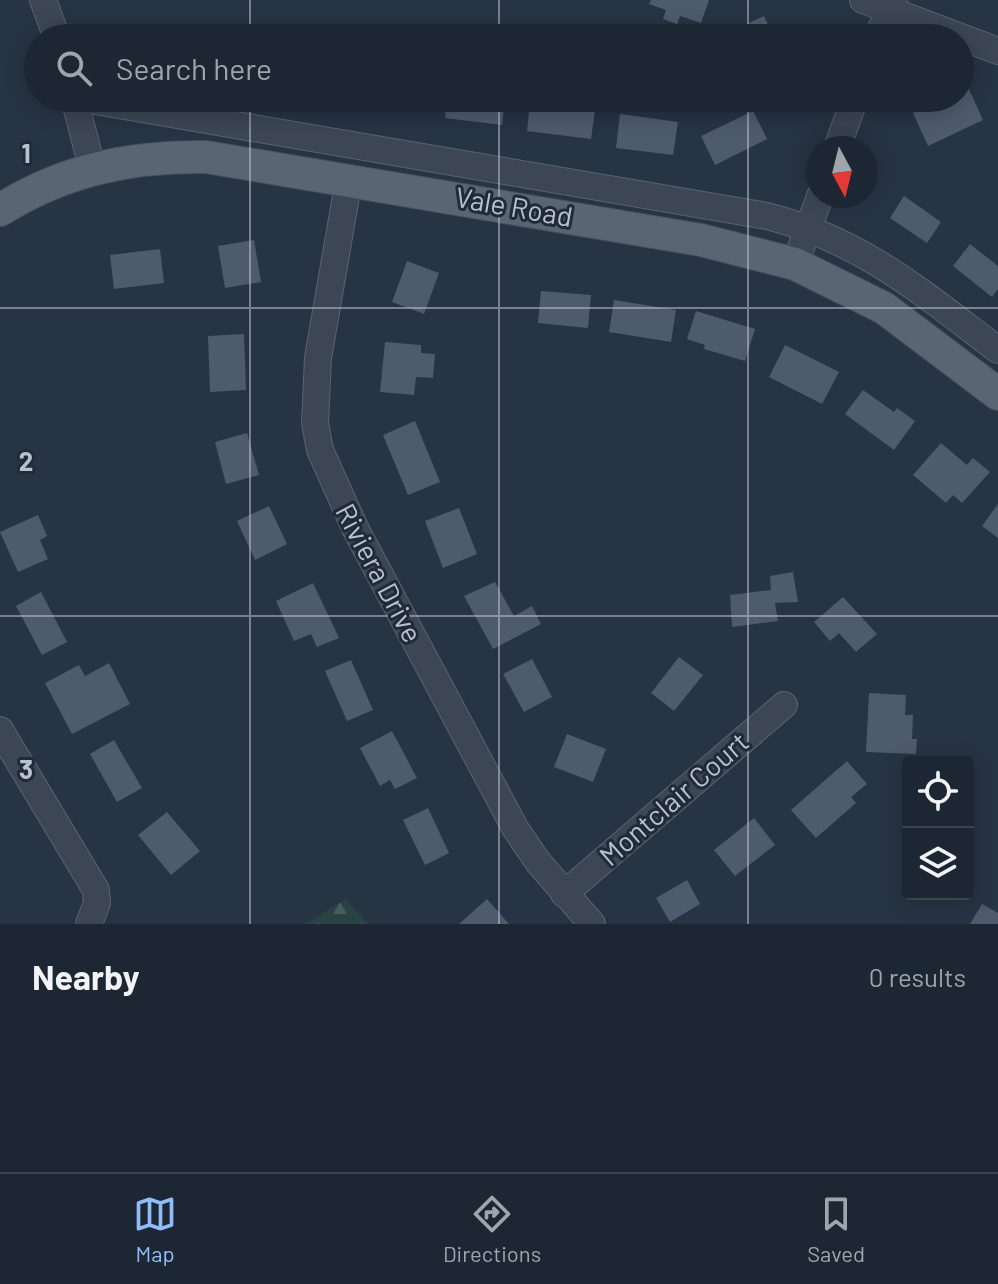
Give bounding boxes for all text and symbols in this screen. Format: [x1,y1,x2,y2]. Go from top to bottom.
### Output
search box [24,24,974,112]
icon: search [52,46,96,90]
text: Search here [116,50,272,86]
north arrow [806,136,878,208]
text: 1 [21,137,31,168]
street label: Vale Road [453,179,575,233]
text: 2 [19,445,33,476]
street label: Riviera Drive [329,497,431,648]
street label: Montclair Court [592,724,755,872]
text: 3 [19,753,33,784]
map controls [902,756,974,900]
button: locate [902,756,974,828]
button: layers [902,828,974,900]
text: Nearby [32,956,140,997]
text: 0 results [869,961,966,992]
tab: Map [133,1192,177,1266]
tab: Directions [443,1192,541,1266]
tab: Saved [807,1192,865,1266]

